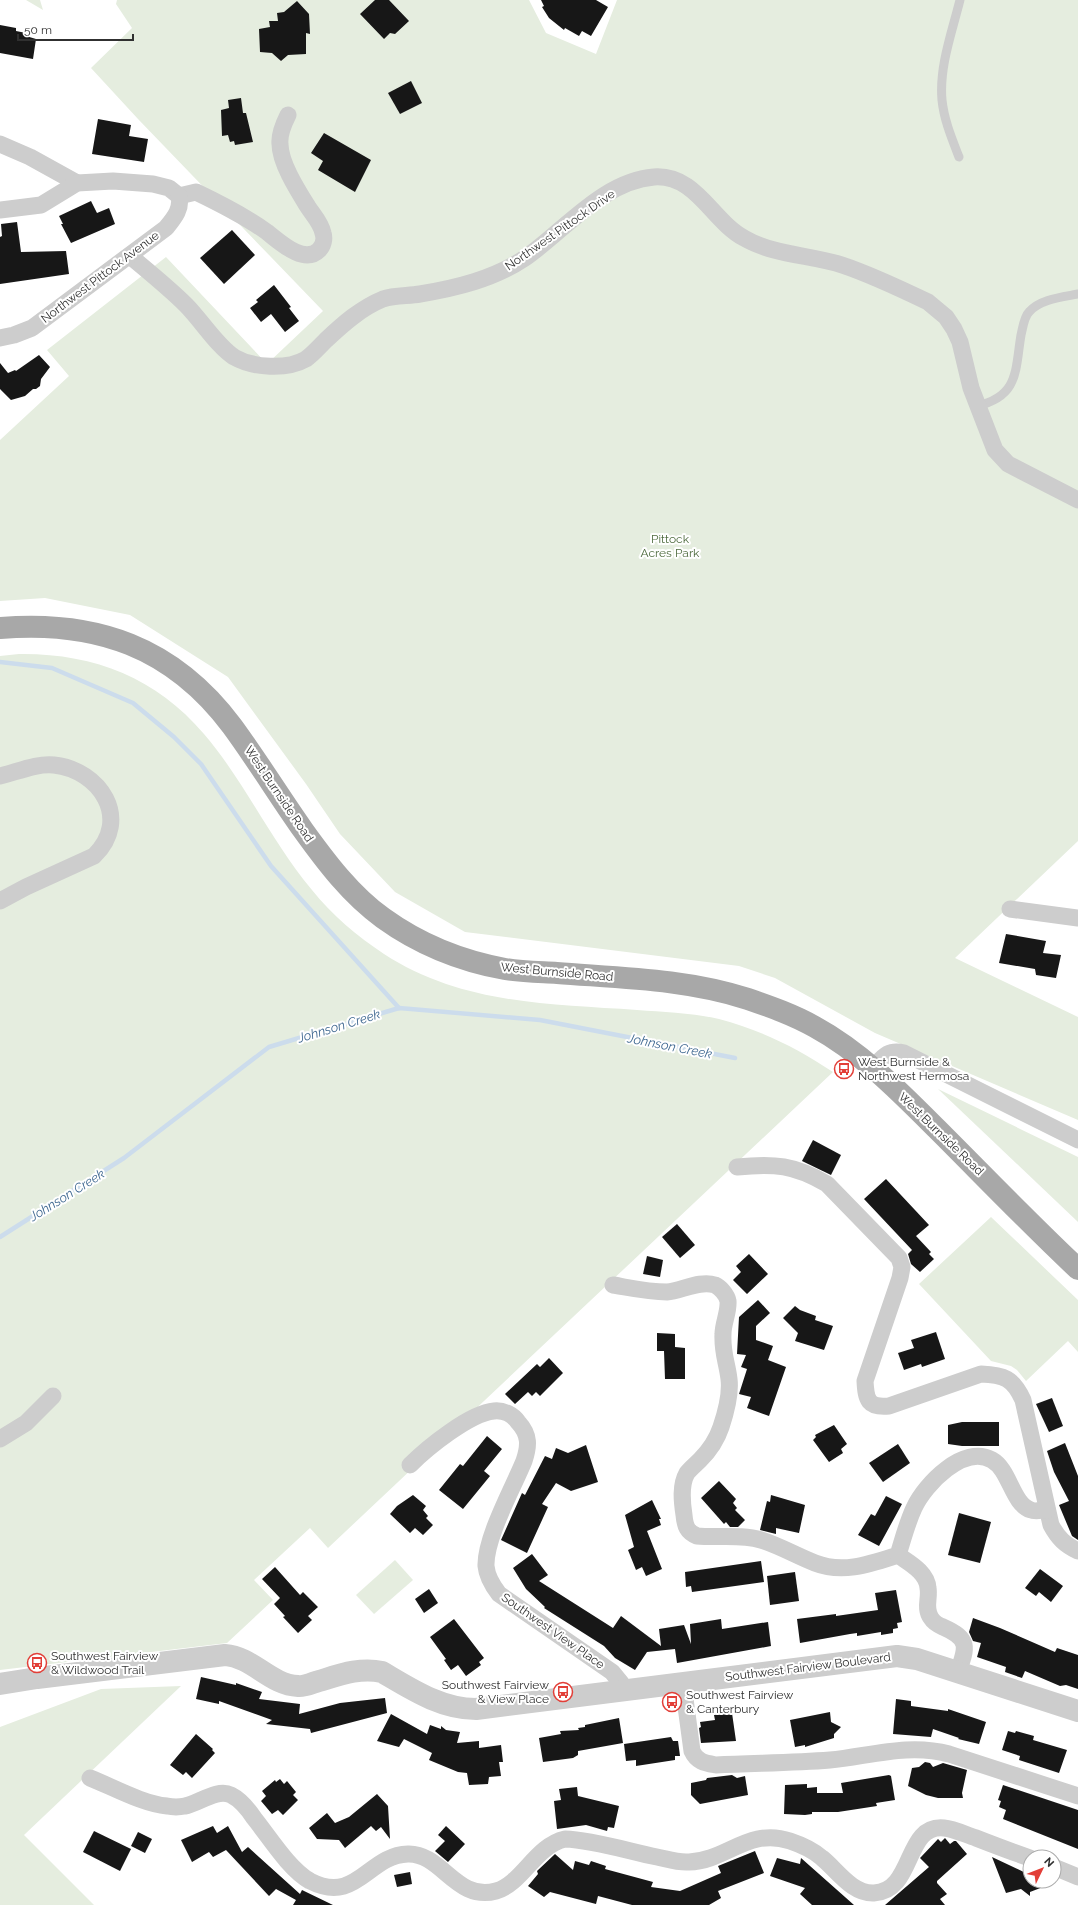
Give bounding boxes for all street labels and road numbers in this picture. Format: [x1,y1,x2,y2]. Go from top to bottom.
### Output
street label: Northwest Pittock Drive [502,187,618,273]
street label: Northwest Pittock Avenue [38,228,162,326]
street label: West Burnside Road [242,743,316,845]
street label: West Burnside Road [500,960,614,984]
street label: West Burnside Road [896,1090,986,1178]
street label: Southwest View Place [499,1590,607,1672]
street label: Southwest Fairview Boulevard [724,1650,892,1684]

